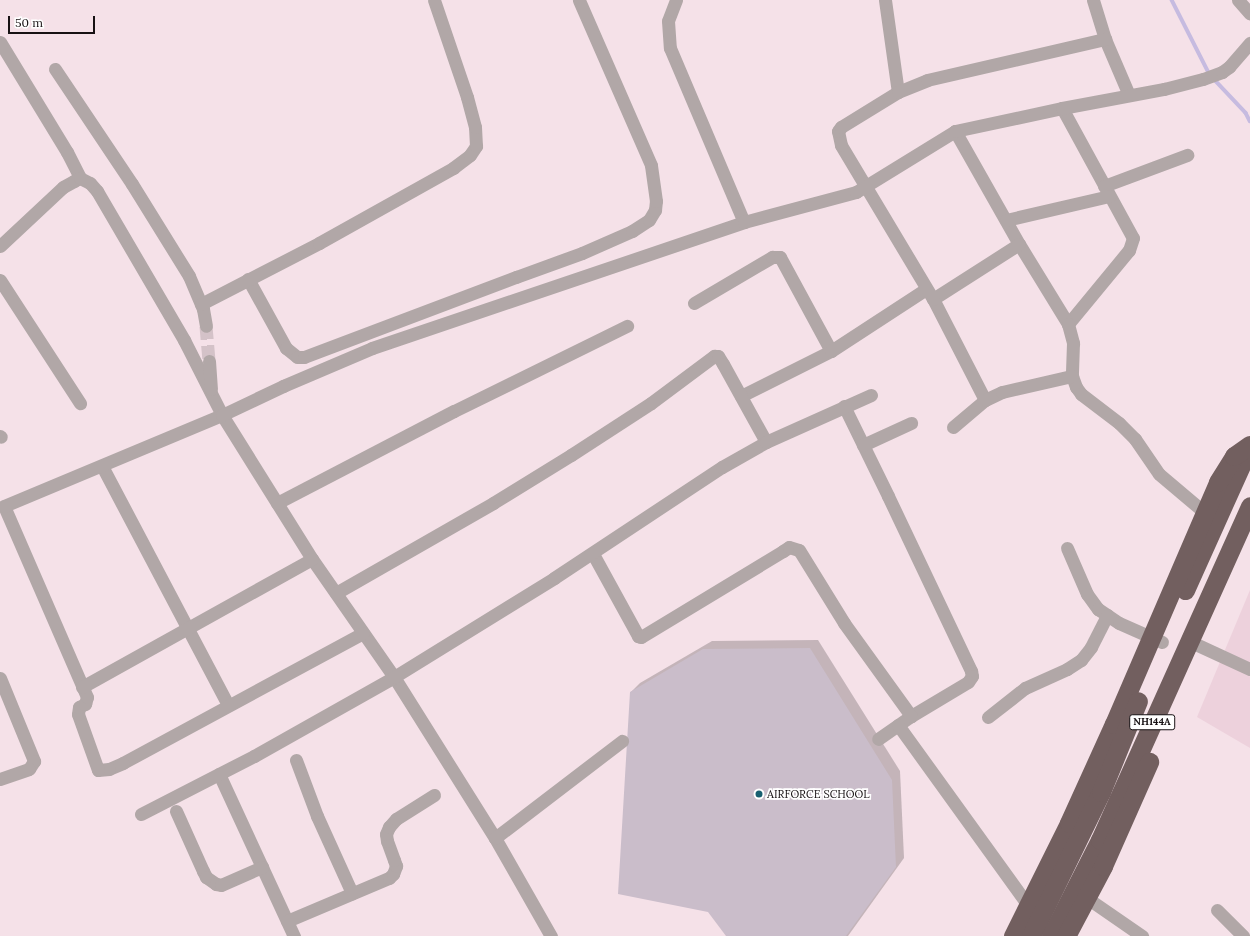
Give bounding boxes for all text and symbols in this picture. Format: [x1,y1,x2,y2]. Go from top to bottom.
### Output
scale bar [10,8,97,34]
text: 50 m [15,15,43,30]
road number: NH144A [1129,714,1175,730]
place label: AIRFORCE SCHOOL [767,787,870,801]
marker: AIRFORCE SCHOOL [754,789,764,799]

